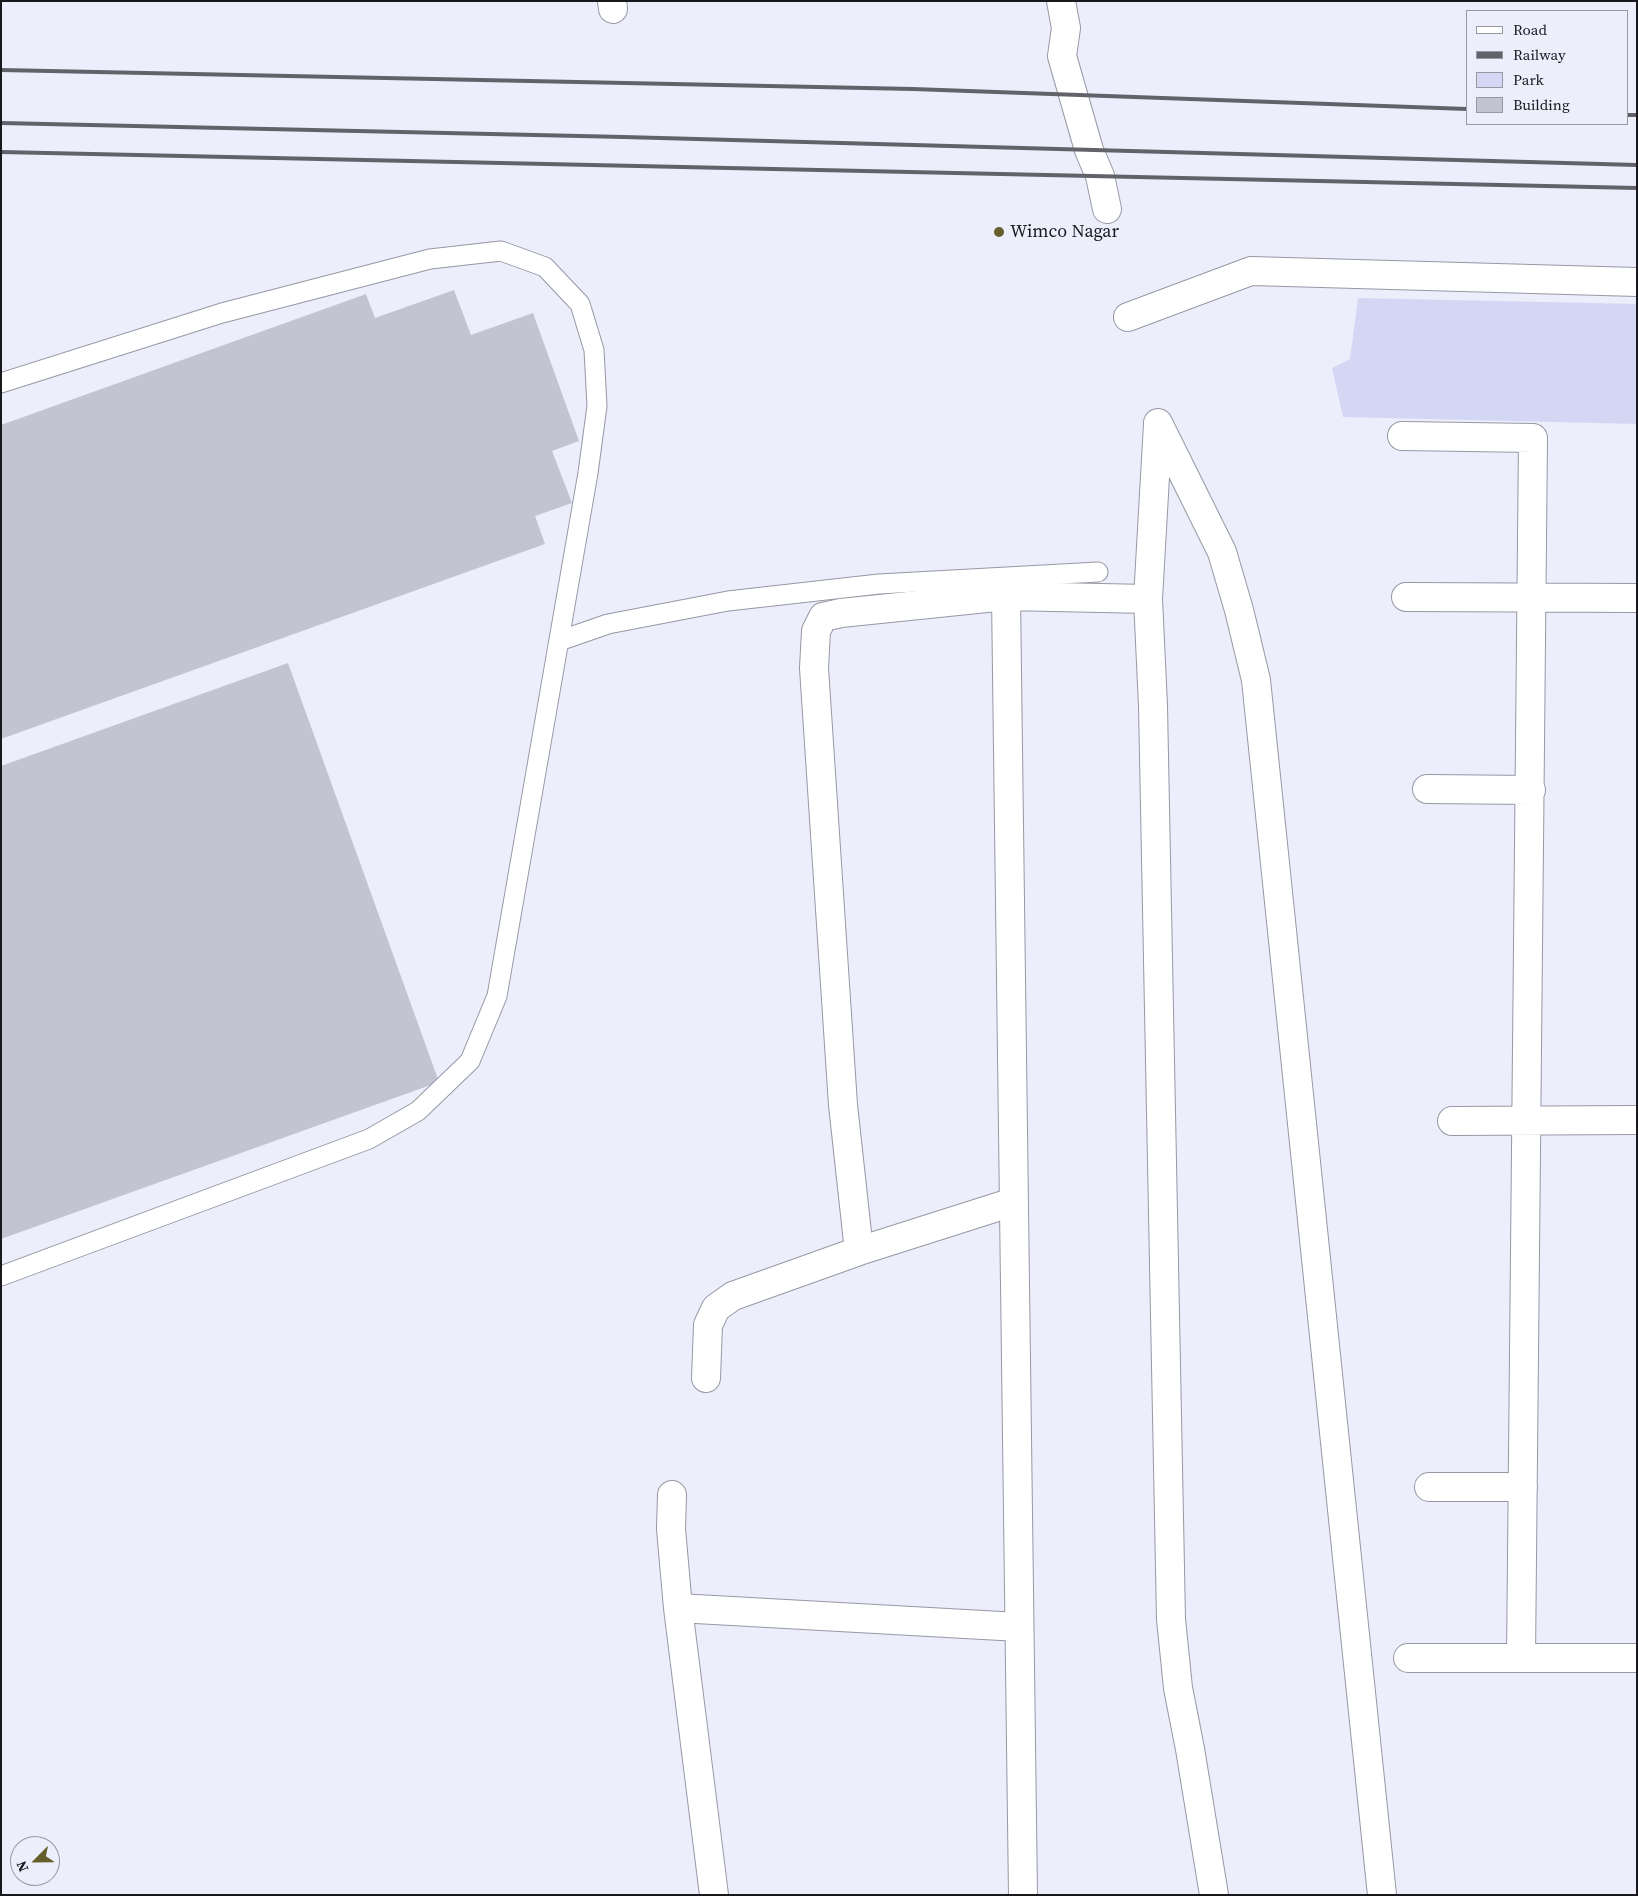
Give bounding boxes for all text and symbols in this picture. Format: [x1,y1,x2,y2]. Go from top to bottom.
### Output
legend [1466,10,1628,125]
text: Road [1513,19,1547,40]
text: Railway [1513,44,1566,65]
text: Park [1513,69,1544,90]
text: Building [1513,94,1570,115]
place label: Wimco Nagar [1010,221,1119,243]
marker: Wimco Nagar [992,225,1006,239]
north arrow [10,1836,60,1886]
text: N [11,1858,33,1875]

